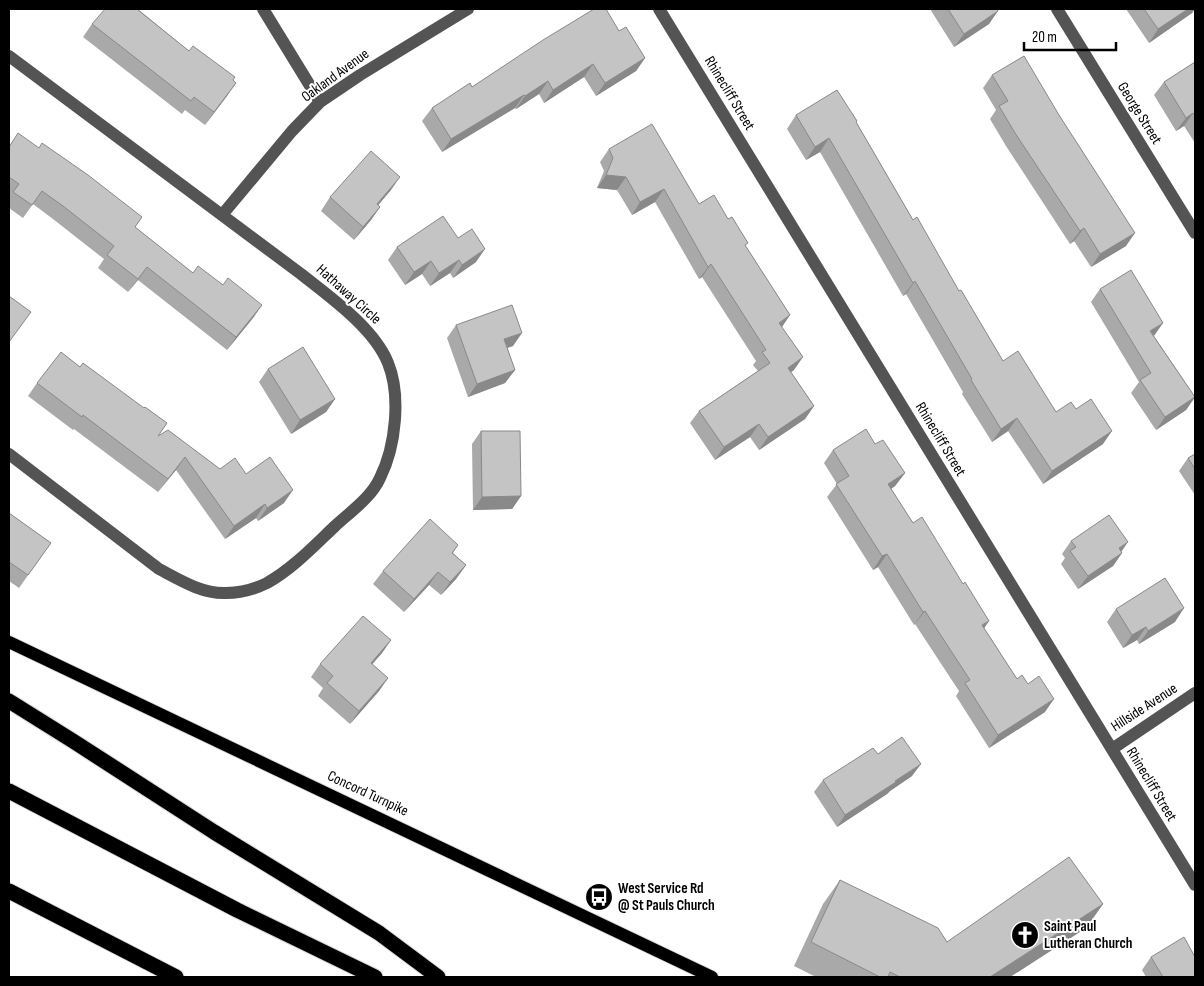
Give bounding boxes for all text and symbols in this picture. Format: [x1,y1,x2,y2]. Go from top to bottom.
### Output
scale bar [1024,20,1116,52]
text: 20 m [1032,28,1057,47]
street label: Oakland Avenue [298,44,373,106]
street label: Rhinecliff Street [700,53,759,134]
street label: George Street [1113,79,1166,148]
street label: Hathaway Circle [312,260,385,329]
street label: Rhinecliff Street [911,399,970,480]
street label: Hillside Avenue [1107,679,1181,736]
street label: Rhinecliff Street [1122,744,1181,825]
street label: Concord Turnpike [324,766,411,820]
place label: West Service Rd @ St Pauls Church [618,879,715,915]
bus stop icon: West Service Rd @ St Pauls Church [584,882,614,912]
place label: Saint Paul Lutheran Church [1044,917,1132,953]
church icon: Saint Paul Lutheran Church [1010,920,1040,950]

